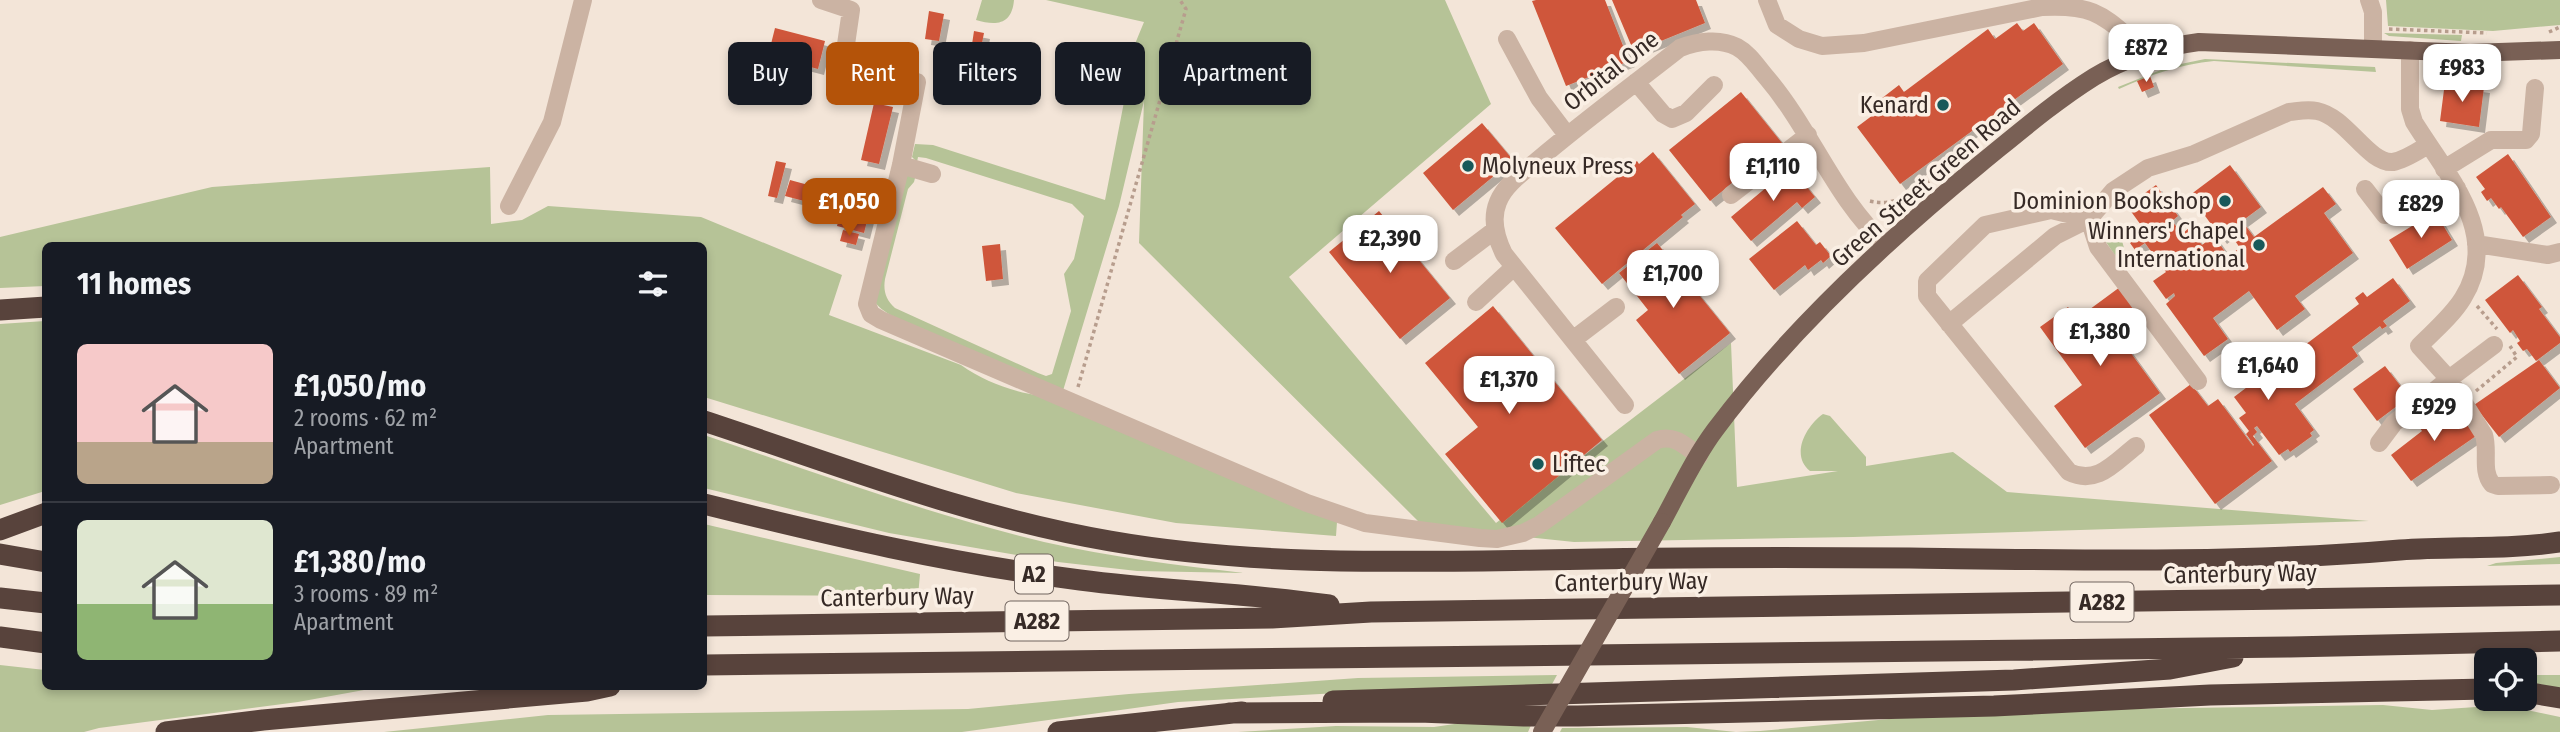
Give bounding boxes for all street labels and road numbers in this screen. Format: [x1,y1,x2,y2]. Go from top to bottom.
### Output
street label: Orbital One [1558,25,1664,117]
street label: Green Street Green Road [1826,93,2026,273]
road number: A2 [1015,554,1053,594]
street label: Canterbury Way [2163,559,2317,589]
street label: Canterbury Way [1554,567,1708,597]
street label: Canterbury Way [820,582,974,612]
road number: A282 [2070,582,2134,622]
road number: A282 [1006,601,1068,640]

